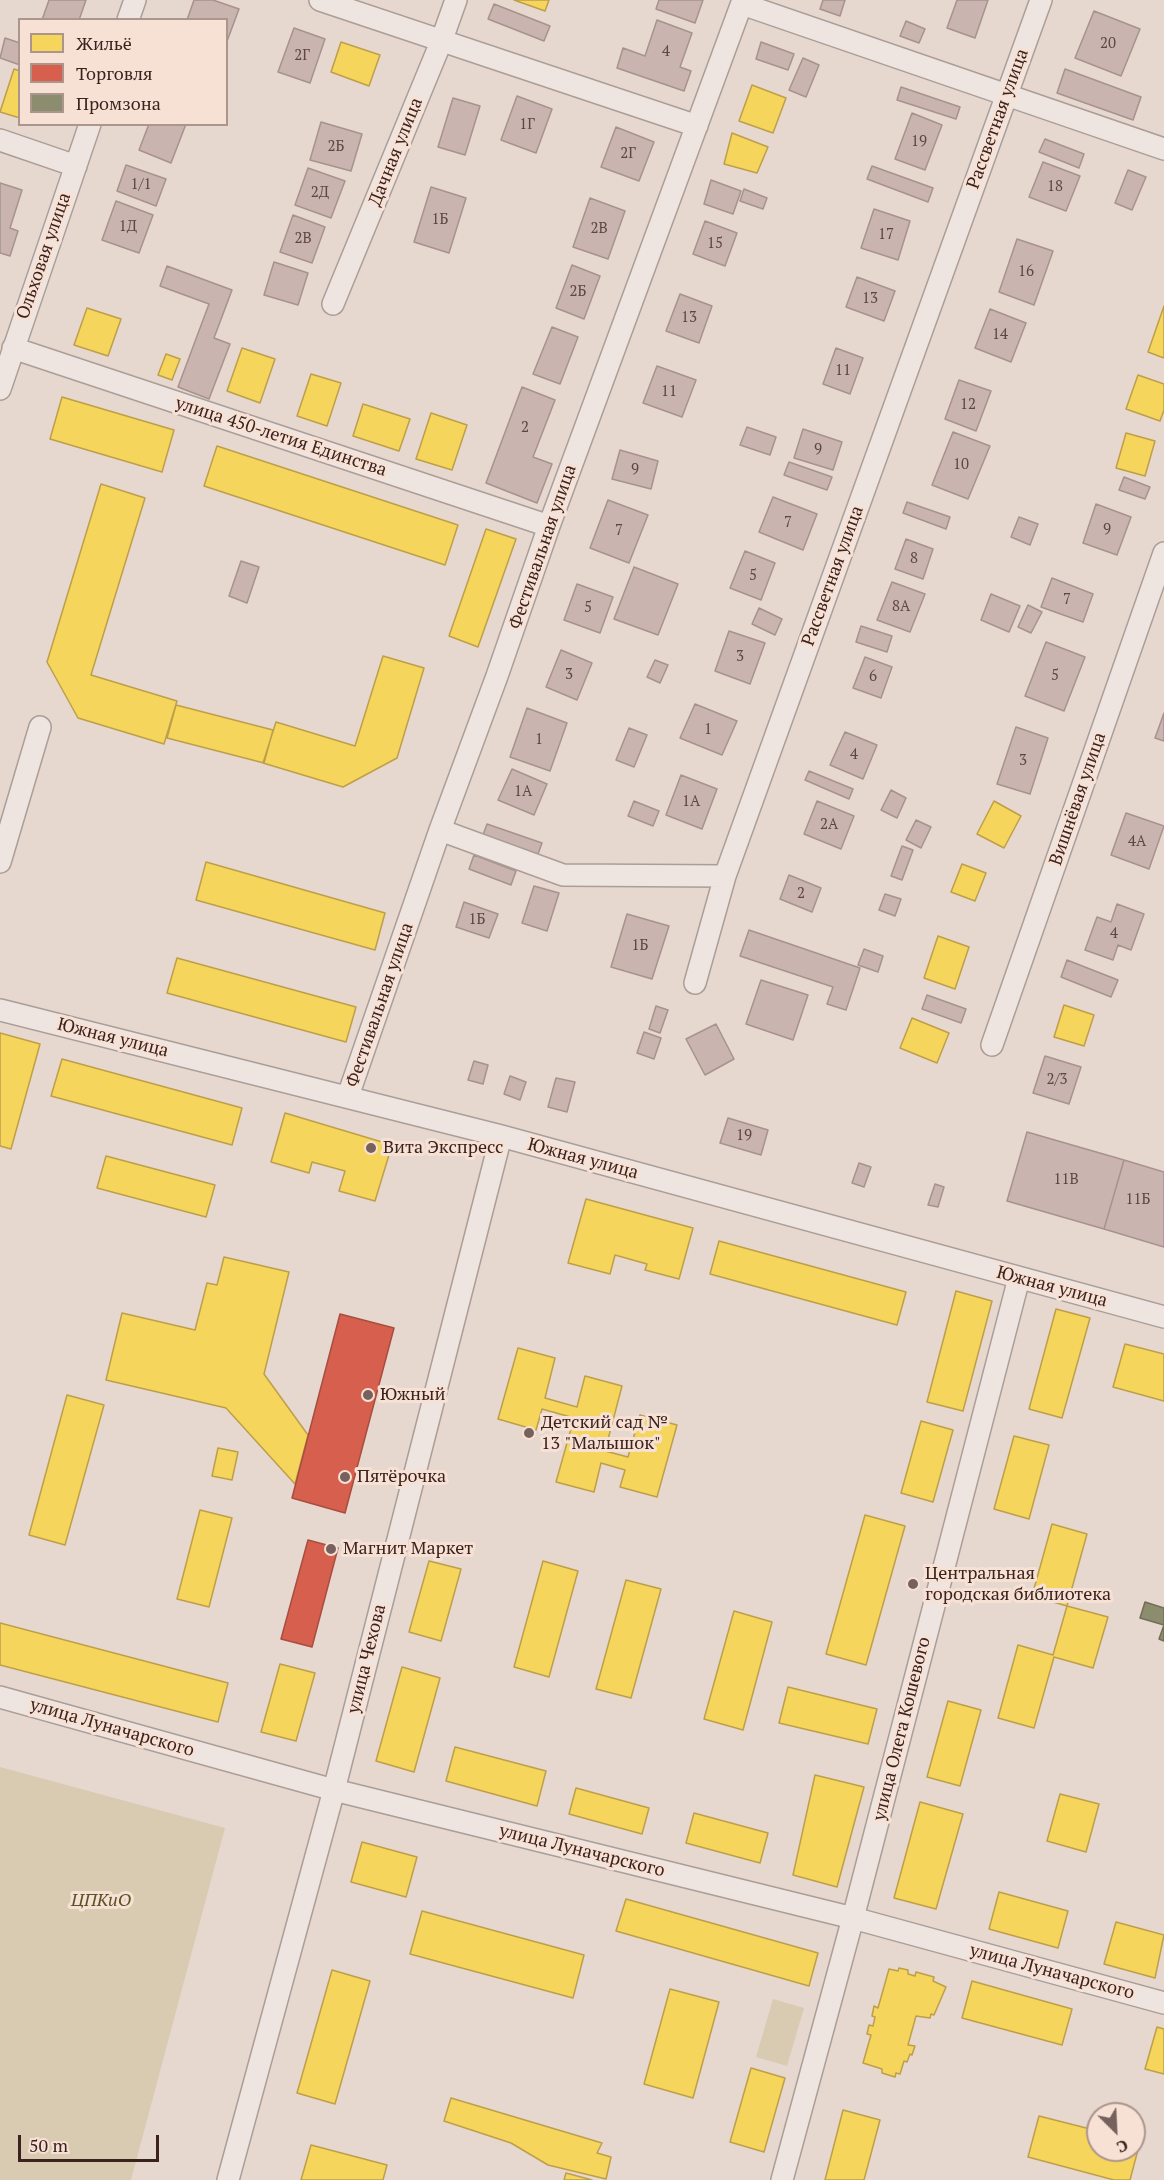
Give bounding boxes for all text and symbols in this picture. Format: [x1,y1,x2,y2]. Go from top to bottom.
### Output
legend [18,18,228,126]
text: Жильё [76,31,132,55]
house number: 20 [1100,35,1116,53]
house number: 4 [662,43,670,61]
street label: Рассветная улица [963,46,1033,192]
house number: 2Г [294,47,310,65]
text: Торговля [76,61,153,85]
text: Промзона [76,91,161,115]
street label: Дачная улица [364,95,428,209]
house number: 1Г [519,116,535,134]
house number: 19 [911,133,927,151]
house number: 2Б [328,138,344,156]
house number: 2Г [620,145,636,163]
house number: 1/1 [130,176,152,194]
house number: 18 [1047,178,1063,196]
house number: 2Д [311,184,329,202]
street label: Ольховая улица [12,190,76,322]
house number: 1Б [432,211,448,229]
house number: 1Д [119,218,137,236]
house number: 2В [590,220,608,238]
house number: 17 [878,226,894,244]
house number: 2В [294,230,312,248]
house number: 15 [707,235,723,253]
house number: 16 [1018,263,1034,281]
house number: 2Б [570,283,586,301]
house number: 13 [862,290,878,308]
house number: 13 [681,309,697,327]
house number: 14 [992,326,1008,344]
house number: 11 [835,362,851,380]
house number: 11 [661,383,677,401]
street label: улица 450-летия Единства [173,393,389,481]
house number: 12 [960,396,976,414]
house number: 2 [521,419,529,437]
house number: 9 [814,441,822,459]
house number: 10 [953,456,969,474]
house number: 9 [631,461,639,479]
street label: Фестивальная улица [505,462,581,632]
street label: Рассветная улица [798,503,868,649]
house number: 7 [784,514,792,532]
house number: 9 [1103,521,1111,539]
house number: 7 [615,522,623,540]
house number: 8 [910,550,918,568]
house number: 5 [749,567,757,585]
house number: 7 [1063,591,1071,609]
house number: 8А [892,598,910,616]
house number: 5 [584,599,592,617]
house number: 3 [736,648,744,666]
house number: 3 [565,666,573,684]
house number: 5 [1051,667,1059,685]
house number: 6 [869,668,877,686]
house number: 1 [704,721,712,739]
street label: Вишнёвая улица [1045,730,1111,868]
house number: 1 [535,731,543,749]
house number: 4 [850,746,858,764]
house number: 3 [1019,752,1027,770]
house number: 1А [514,783,532,801]
house number: 1А [682,793,700,811]
house number: 2А [820,816,838,834]
house number: 4А [1128,833,1146,851]
house number: 2 [797,885,805,903]
house number: 1Б [469,911,485,929]
street label: Фестивальная улица [342,920,418,1090]
house number: 4 [1110,925,1118,943]
house number: 1Б [632,937,648,955]
street label: Южная улица [55,1014,171,1062]
house number: 2/3 [1046,1071,1068,1089]
house number: 19 [736,1127,752,1145]
street label: Южная улица [525,1134,641,1184]
place label: Вита Экспресс [383,1137,503,1159]
marker: Вита Экспресс [364,1141,378,1155]
house number: 11В [1053,1171,1079,1189]
house number: 11Б [1126,1191,1150,1209]
street label: Южная улица [994,1262,1110,1312]
place label: Южный [380,1384,446,1406]
marker: Южный [361,1388,375,1402]
place label: Детский сад № 13 "Малышок" [541,1412,668,1454]
marker: Детский сад № 13 "Малышок" [522,1426,536,1440]
place label: Пятёрочка [357,1466,446,1488]
marker: Пятёрочка [338,1470,352,1484]
place label: Магнит Маркет [343,1538,473,1560]
marker: Магнит Маркет [324,1542,338,1556]
place label: Центральная городская библиотека [925,1563,1111,1606]
marker: Центральная городская библиотека [906,1577,920,1591]
street label: улица Чехова [343,1602,391,1716]
street label: улица Олега Кошевого [869,1635,935,1823]
street label: улица Луначарского [27,1694,197,1762]
street label: улица Луначарского [497,1820,667,1882]
park label: ЦПКиО [71,1890,131,1912]
street label: улица Луначарского [967,1940,1137,2004]
north arrow [1086,2102,1146,2162]
scale bar [21,2123,162,2161]
text: 50 m [29,2133,68,2157]
text: С [1113,2134,1132,2159]

